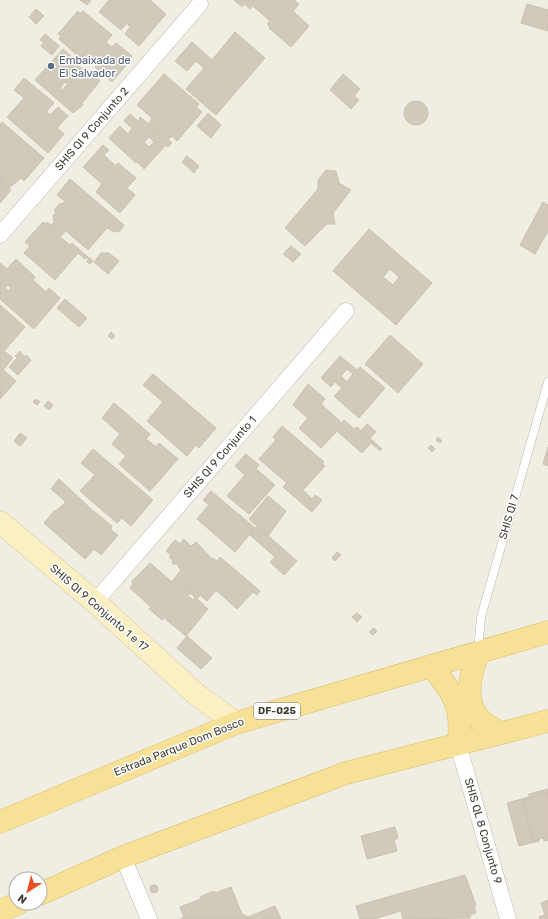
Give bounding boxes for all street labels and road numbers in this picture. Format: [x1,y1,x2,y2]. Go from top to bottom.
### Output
street label: SHIS QI 9 Conjunto 2 [52,85,132,173]
street label: SHIS QI 9 Conjunto 1 [181,414,259,500]
street label: SHIS QI 7 [496,493,522,541]
street label: SHIS QI 9 Conjunto 1 e 17 [47,562,151,654]
road number: DF-025 [254,703,300,719]
street label: Estrada Parque Dom Bosco [112,715,246,779]
street label: SHIS QL 8 Conjunto 9 [462,777,504,885]

